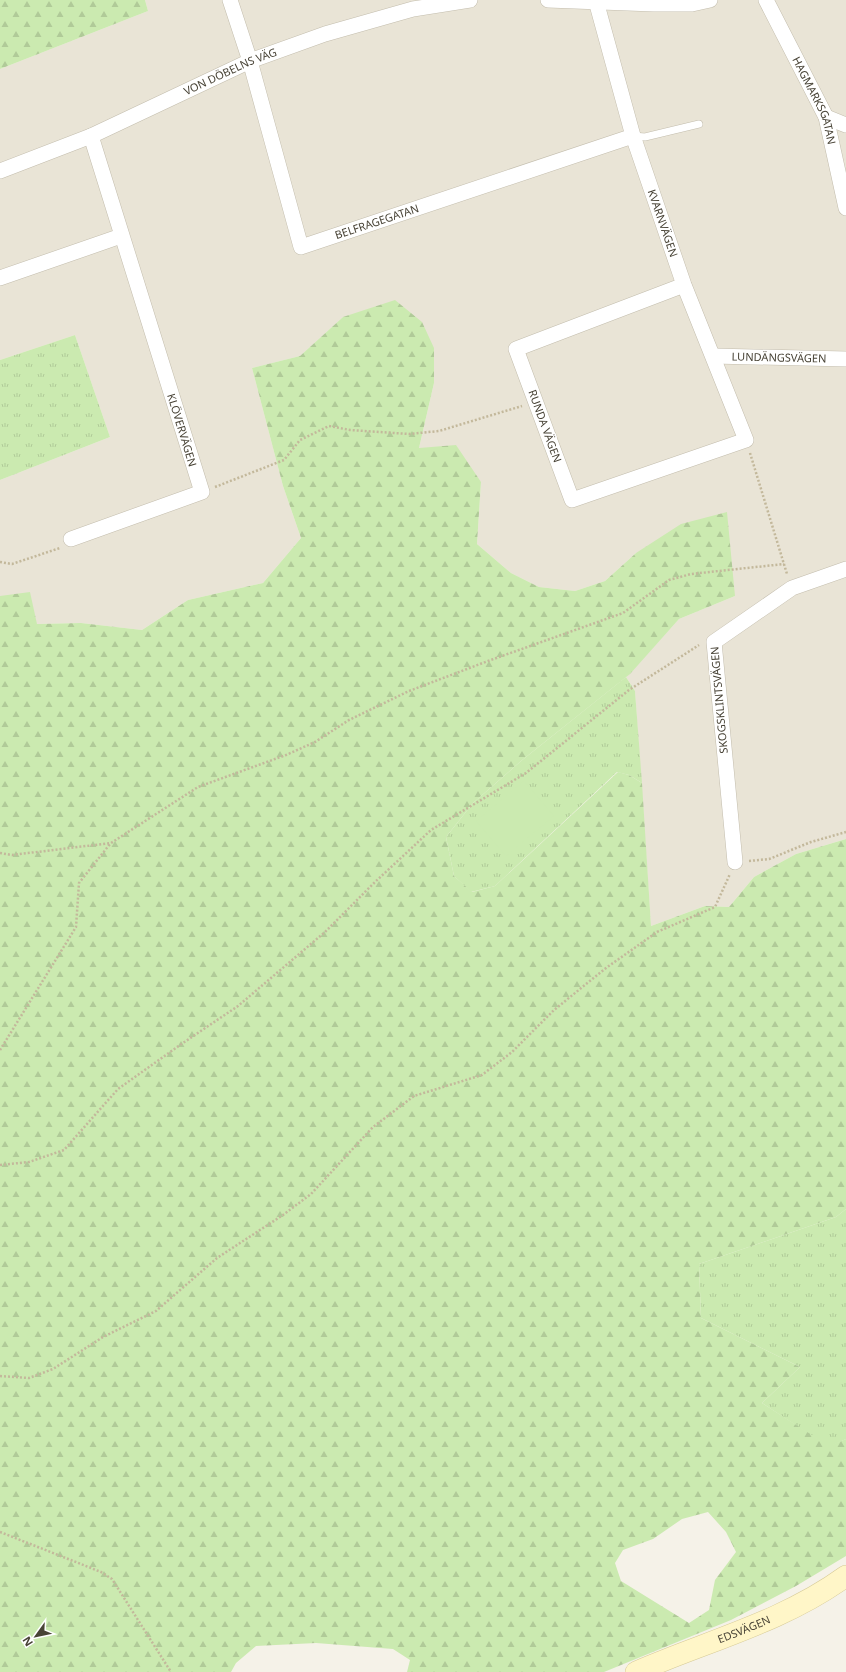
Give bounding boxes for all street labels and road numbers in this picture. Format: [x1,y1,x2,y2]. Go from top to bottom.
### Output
street label: VON DÖBELNS VÄG [181,44,279,98]
street label: HAGMARKSGATAN [789,54,840,146]
street label: KVARNVÄGEN [645,187,682,259]
street label: BELFRAGEGATAN [333,200,421,242]
street label: LUNDÄNGSVÄGEN [731,348,827,366]
street label: RUNDA VÄGEN [525,387,566,464]
street label: KLÖVERVÄGEN [164,391,201,468]
street label: SKOGSKLINTSVÄGEN [706,646,731,754]
street label: EDSVÄGEN [715,1612,772,1646]

